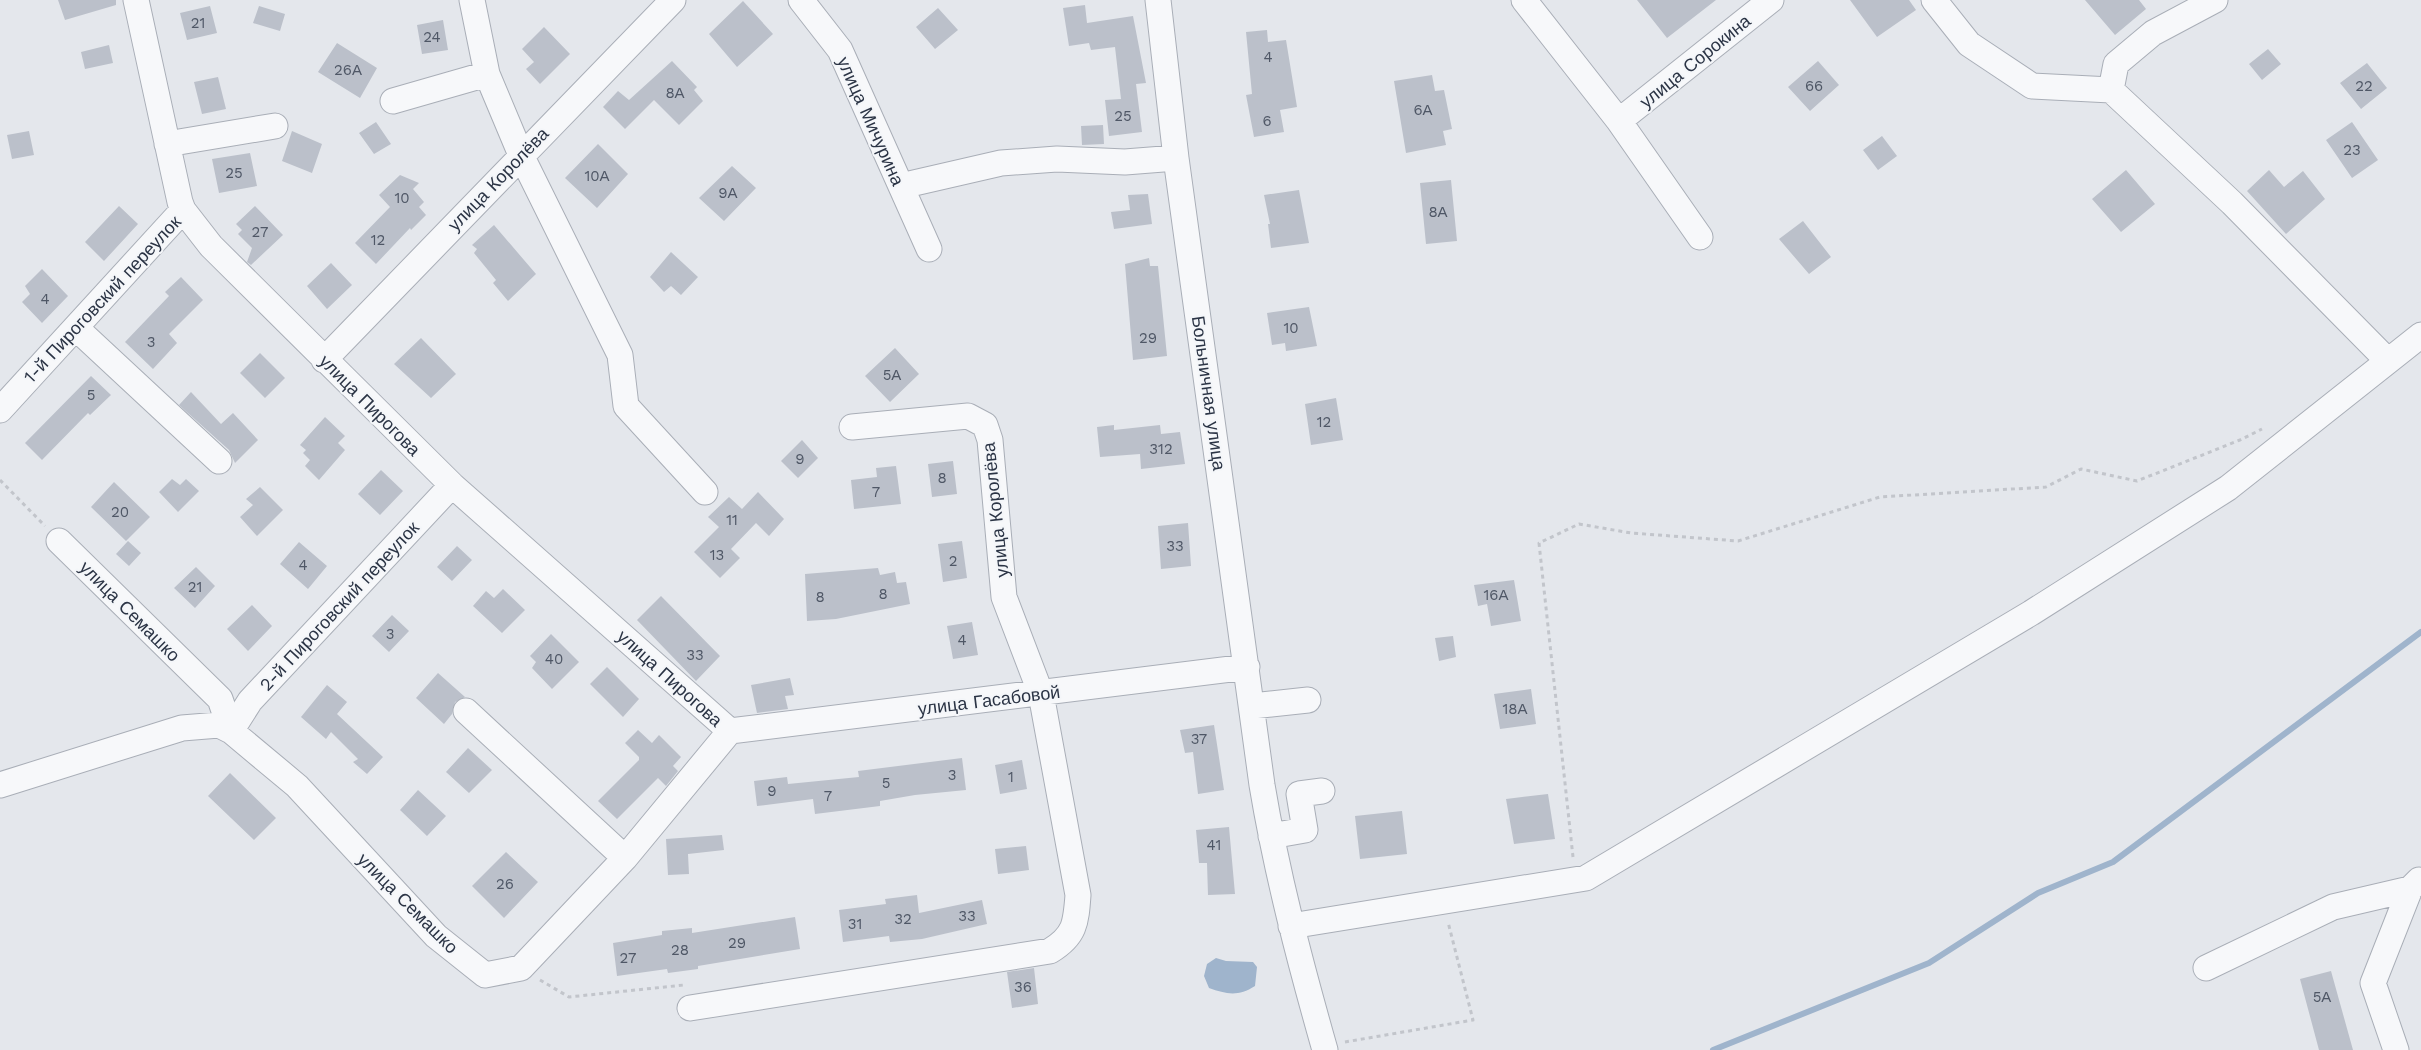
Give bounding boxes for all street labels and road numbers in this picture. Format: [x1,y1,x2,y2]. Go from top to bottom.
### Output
street label: улица Сорокина [1635,9,1755,112]
street label: улица Мичурина [833,53,909,190]
street label: улица Королёва [443,122,553,235]
street label: 1-й Пироговский переулок [19,211,185,387]
street label: Больничная улица [1188,314,1230,473]
street label: улица Пирогова [315,350,426,461]
street label: улица Королёва [977,440,1013,579]
street label: 2-й Пироговский переулок [255,517,423,695]
street label: улица Семашко [75,556,185,666]
street label: улица Пирогова [613,625,728,731]
street label: улица Гасабовой [917,681,1061,719]
street label: улица Семашко [353,848,463,958]

